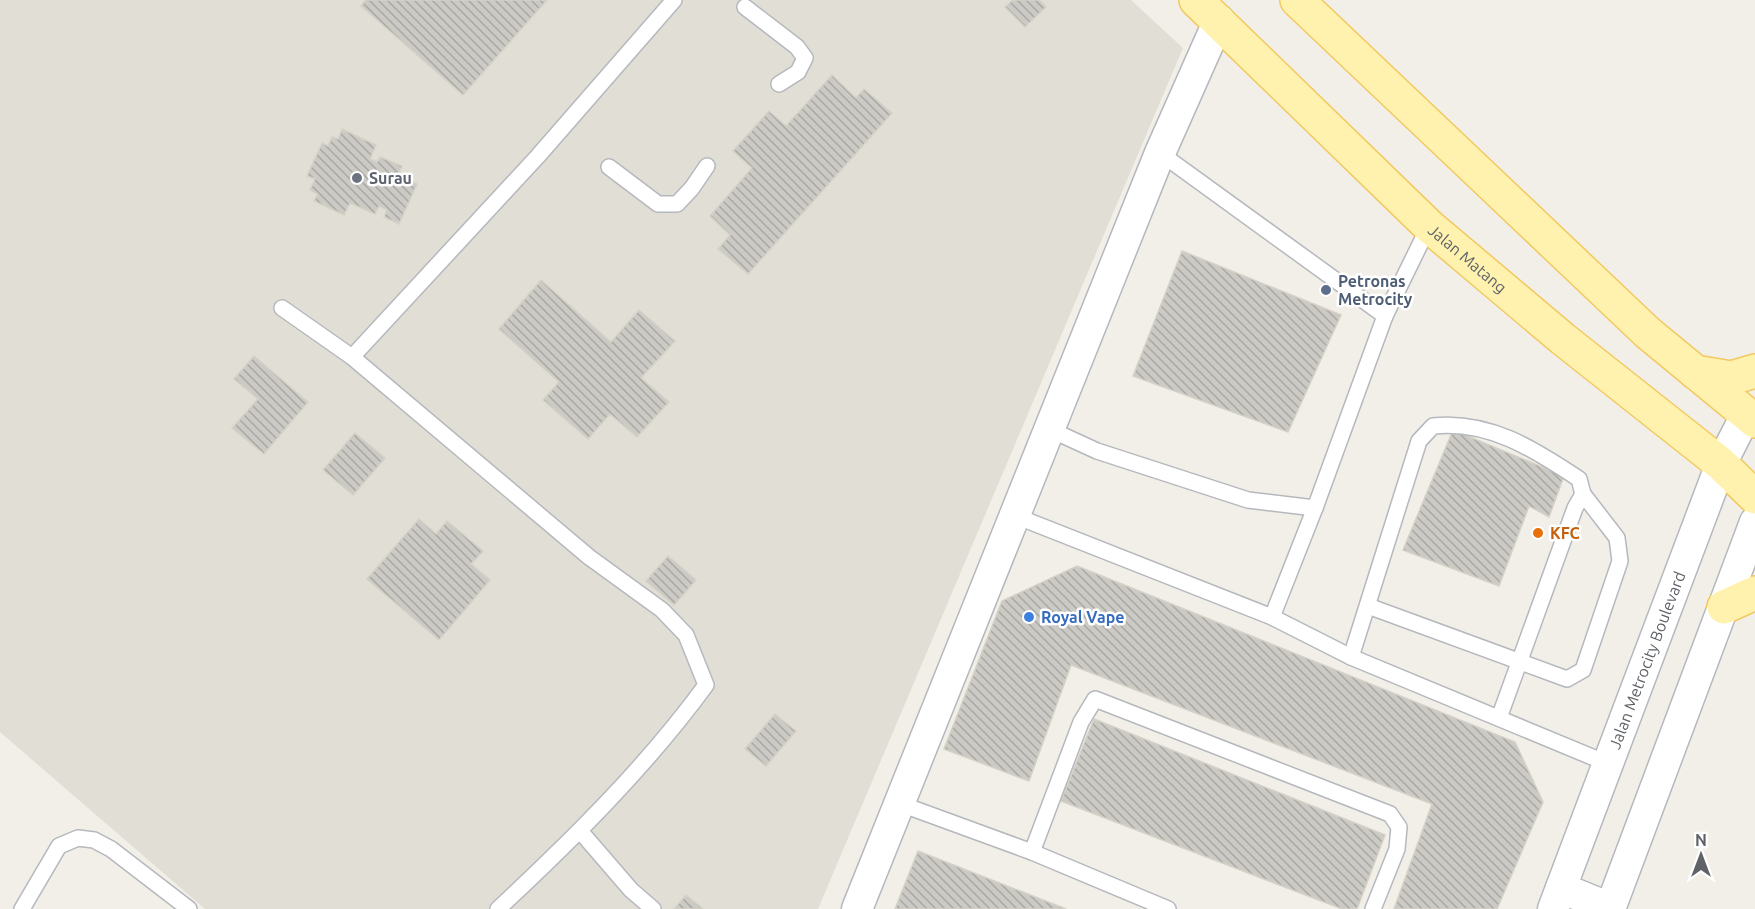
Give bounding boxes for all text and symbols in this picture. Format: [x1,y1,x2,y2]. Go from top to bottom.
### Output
place label: Surau [369,169,412,187]
marker: Surau [350,171,364,185]
street label: Jalan Matang [1425,221,1510,296]
place label: Petronas Metrocity [1338,272,1413,308]
marker: Petronas Metrocity [1319,283,1333,297]
place label: KFC [1550,524,1580,542]
marker: KFC [1531,526,1545,540]
street label: Jalan Metrocity Boulevard [1605,569,1689,751]
place label: Royal Vape [1041,608,1124,626]
marker: Royal Vape [1022,610,1036,624]
north arrow [1671,825,1731,885]
text: N [1695,831,1707,849]

